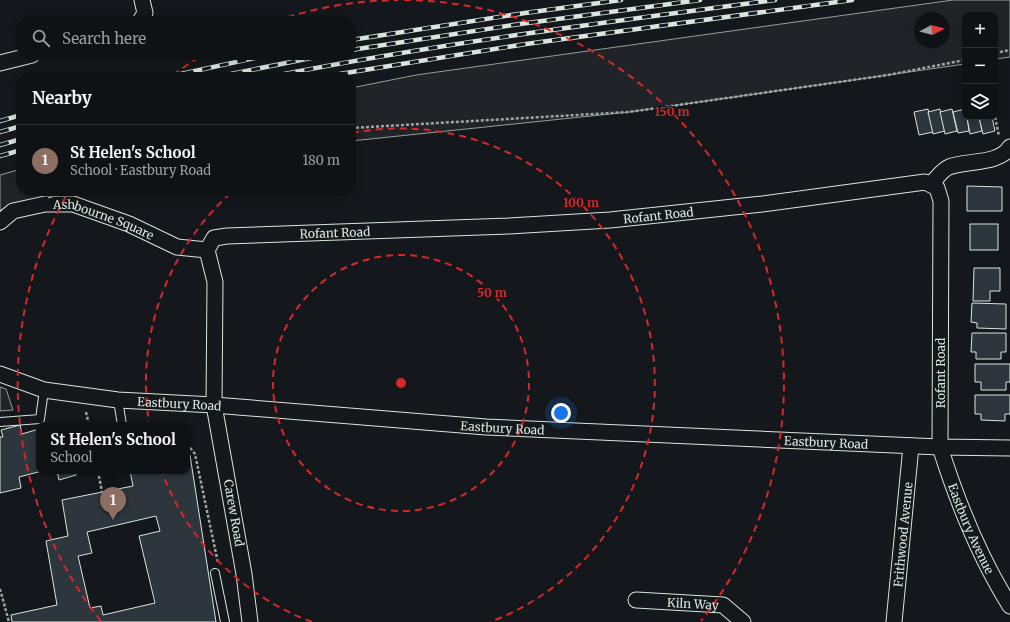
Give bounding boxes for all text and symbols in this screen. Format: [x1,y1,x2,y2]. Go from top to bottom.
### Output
north arrow [914,12,950,48]
map controls [962,12,998,120]
button: + [962,12,998,48]
search box [16,16,356,60]
icon: search [30,27,52,49]
text: Search here [62,29,146,48]
button: − [962,48,998,84]
button: layers [962,84,998,120]
text: Nearby [32,87,92,109]
text: 150 m [655,104,690,119]
text: St Helen's School [70,143,196,162]
text: 1 [42,152,48,169]
text: 180 m [302,152,340,169]
text: School · Eastbury Road [70,162,211,179]
text: 100 m [563,195,599,210]
street label: Ashbourne Square [52,197,156,242]
street label: Rofant Road [622,204,694,226]
street label: Rofant Road [299,223,370,241]
text: 50 m [477,285,507,300]
street label: Rofant Road [933,338,948,408]
centre of rings [394,376,408,390]
street label: Eastbury Road [137,394,222,413]
your location [551,403,571,423]
street label: Eastbury Road [460,417,545,437]
popup [36,422,190,474]
text: St Helen's School [50,430,176,449]
street label: Eastbury Road [784,433,869,451]
text: School [50,449,93,466]
street label: Carew Road [221,478,247,548]
street label: Frithwood Avenue [890,481,915,588]
street label: Eastbury Avenue [945,481,998,576]
pin: 1 [100,487,126,520]
street label: Kiln Way [667,594,719,612]

